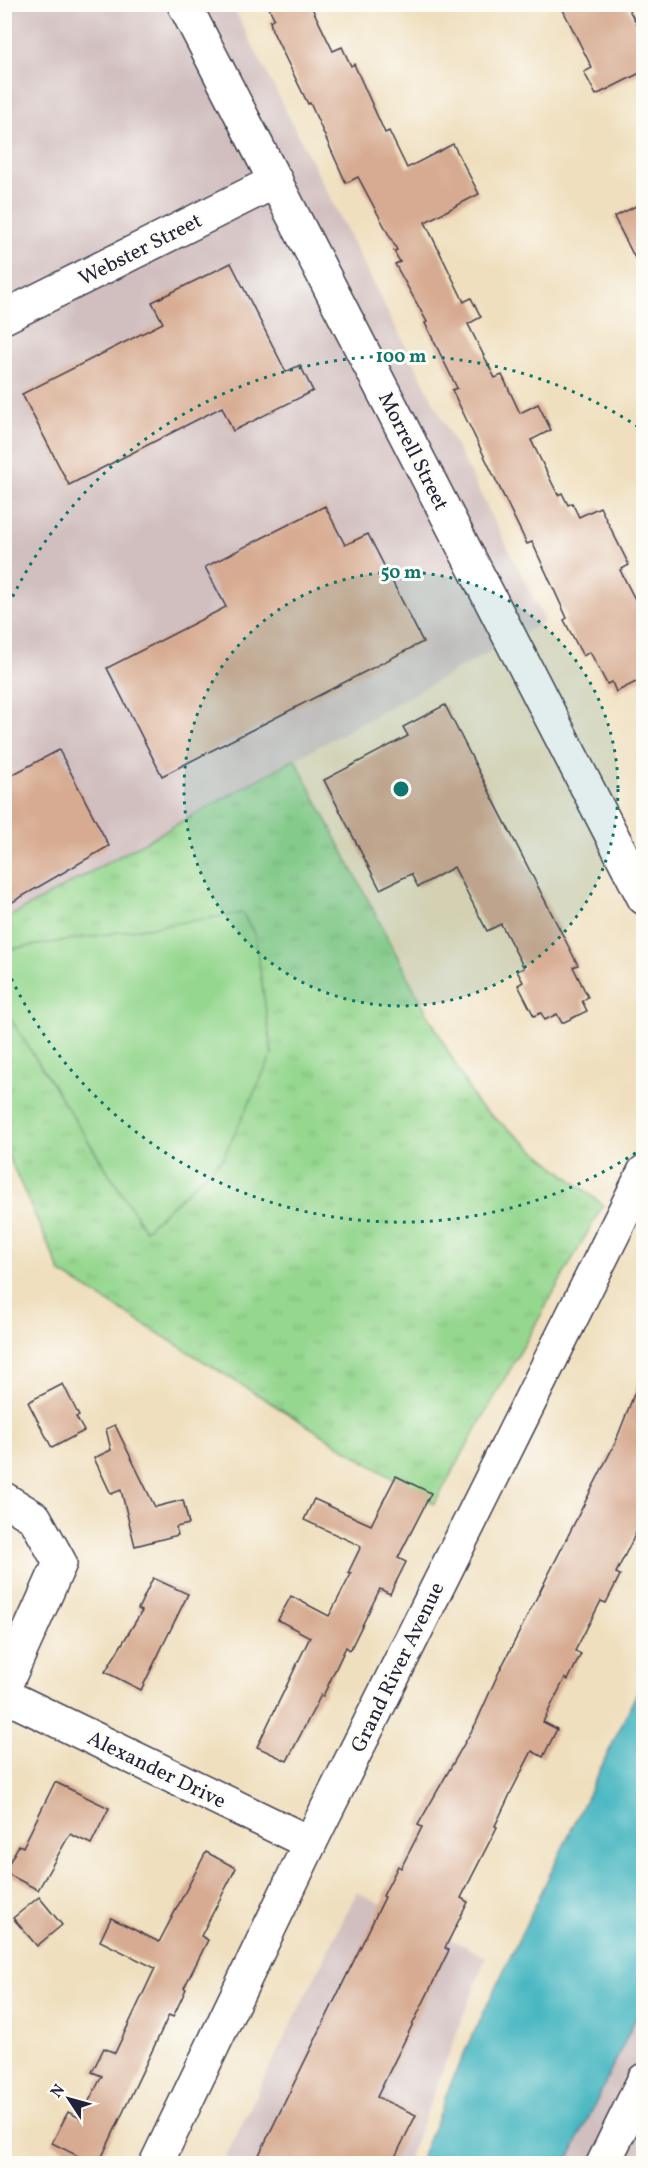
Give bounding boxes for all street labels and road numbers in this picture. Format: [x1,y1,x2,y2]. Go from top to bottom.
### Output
street label: Webster Street [74,207,207,294]
street label: Morrell Street [370,387,455,516]
street label: Grand River Avenue [344,1577,452,1758]
street label: Alexander Drive [82,1724,231,1817]

